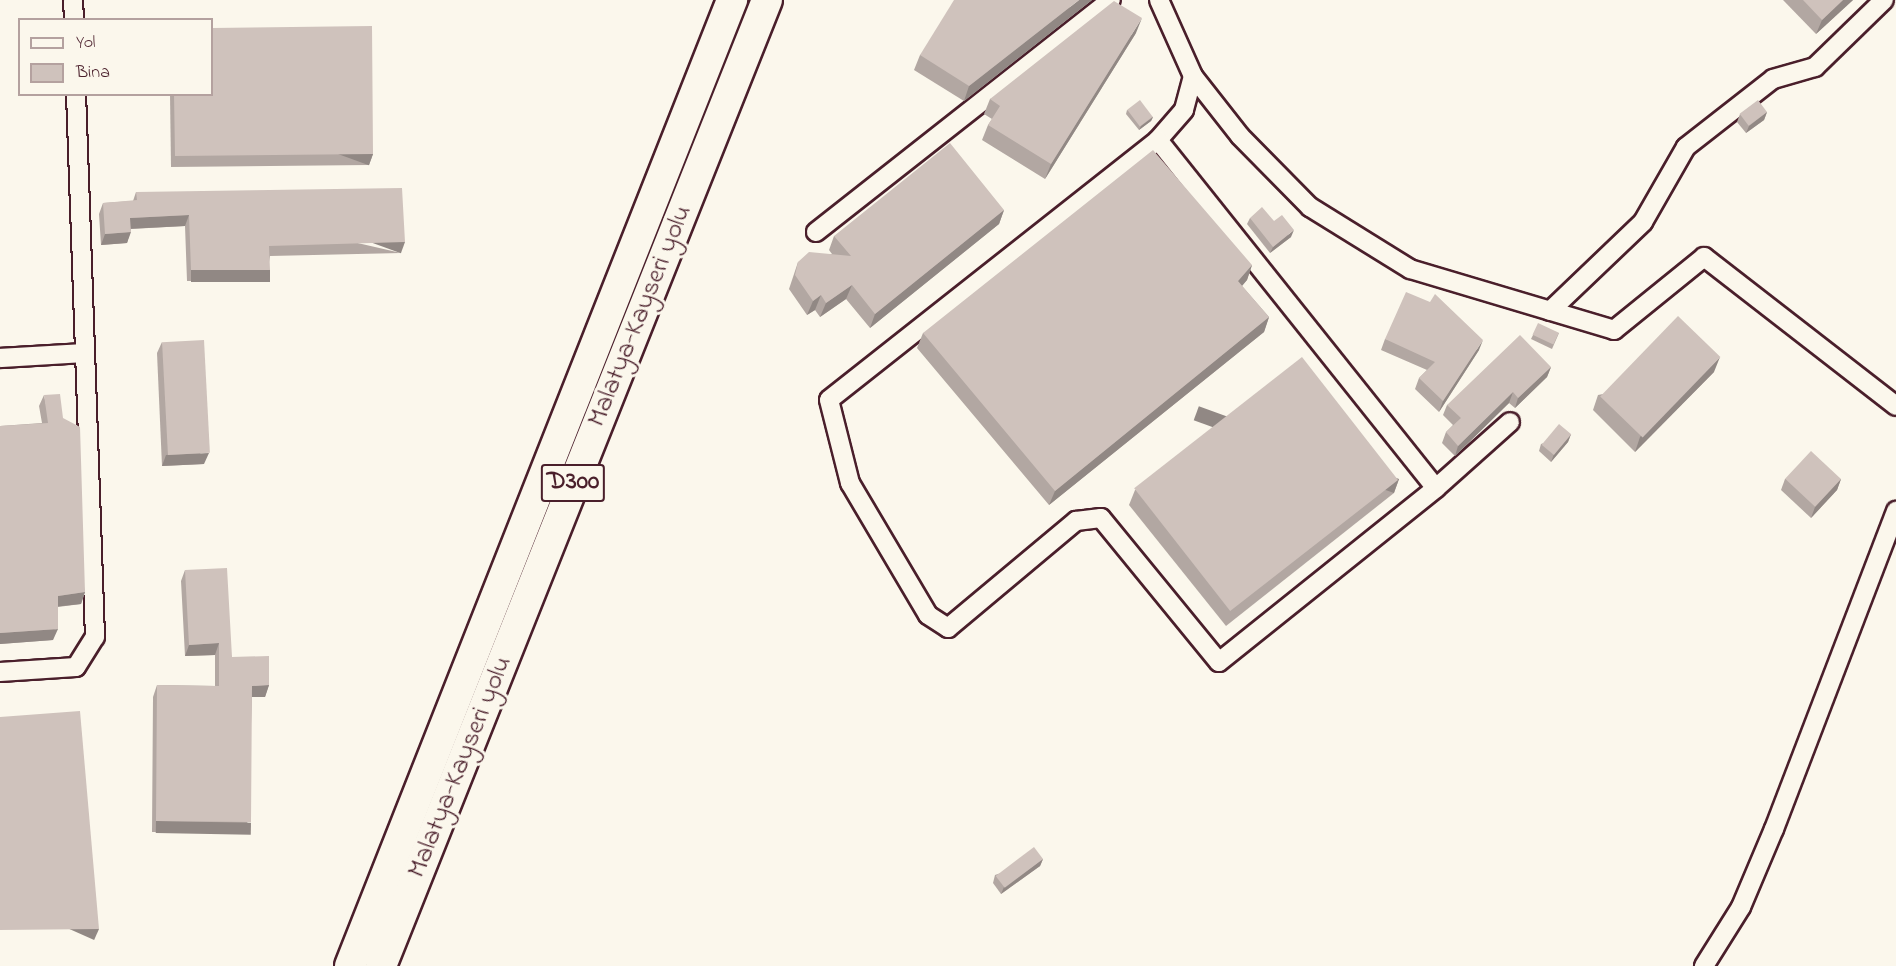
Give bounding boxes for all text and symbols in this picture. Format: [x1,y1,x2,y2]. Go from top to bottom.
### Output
legend [18,18,213,96]
text: Yol [76,30,96,56]
text: Bina [76,60,110,86]
street label: Malatya-Kayseri yolu [581,200,699,432]
road number: D300 [540,460,606,506]
street label: Malatya-Kayseri yolu [401,651,519,883]

